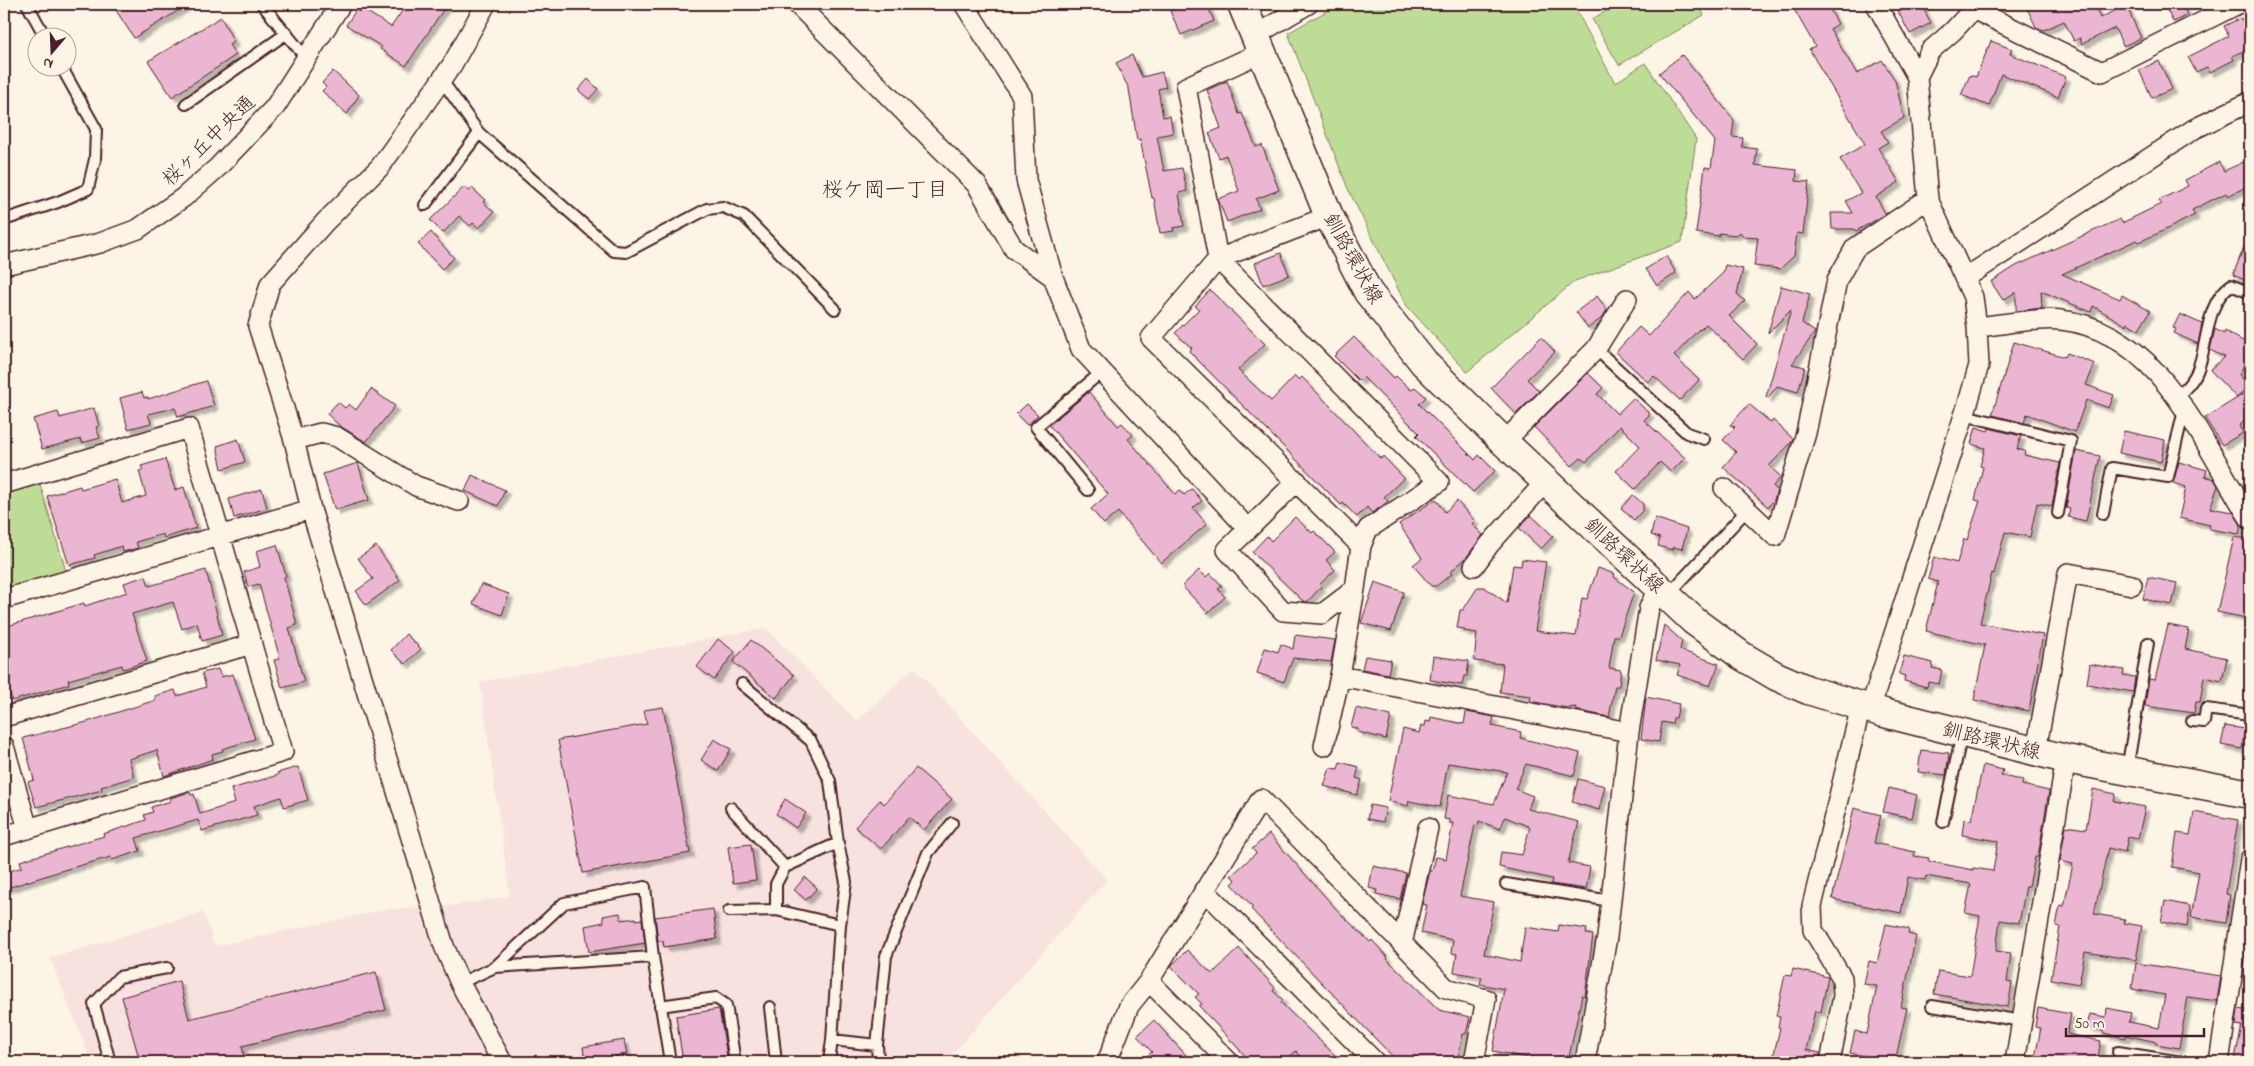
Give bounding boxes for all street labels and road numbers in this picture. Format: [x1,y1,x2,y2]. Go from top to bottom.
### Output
street label: 桜ヶ丘中央通 [157,90,263,194]
street label: 釧路環状線 [1315,208,1389,310]
street label: 釧路環状線 [1577,512,1670,602]
street label: 釧路環状線 [1939,716,2043,769]

